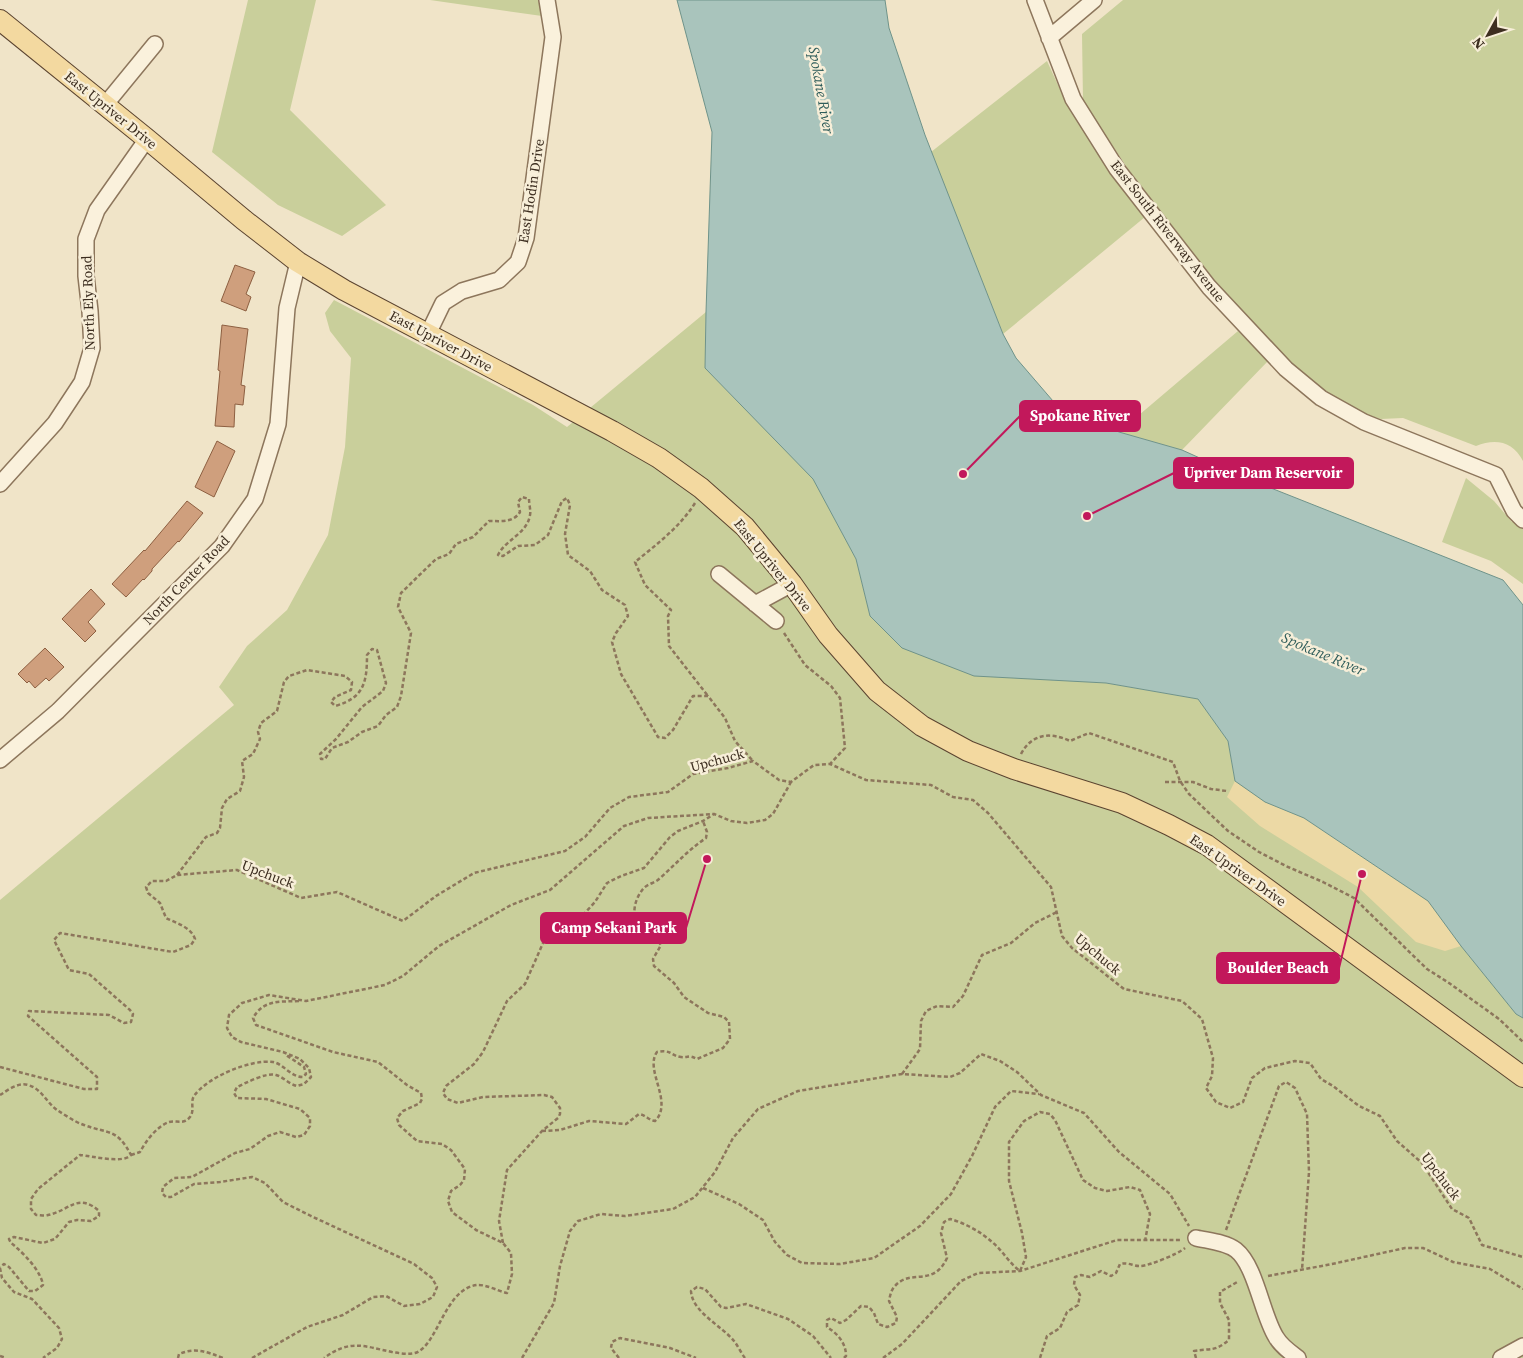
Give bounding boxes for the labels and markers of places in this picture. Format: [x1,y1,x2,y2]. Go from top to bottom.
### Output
callout: Spokane River [1020,401,1140,431]
callout: Upriver Dam Reservoir [1174,458,1353,488]
callout: Camp Sekani Park [541,913,686,943]
callout: Boulder Beach [1217,953,1339,983]

